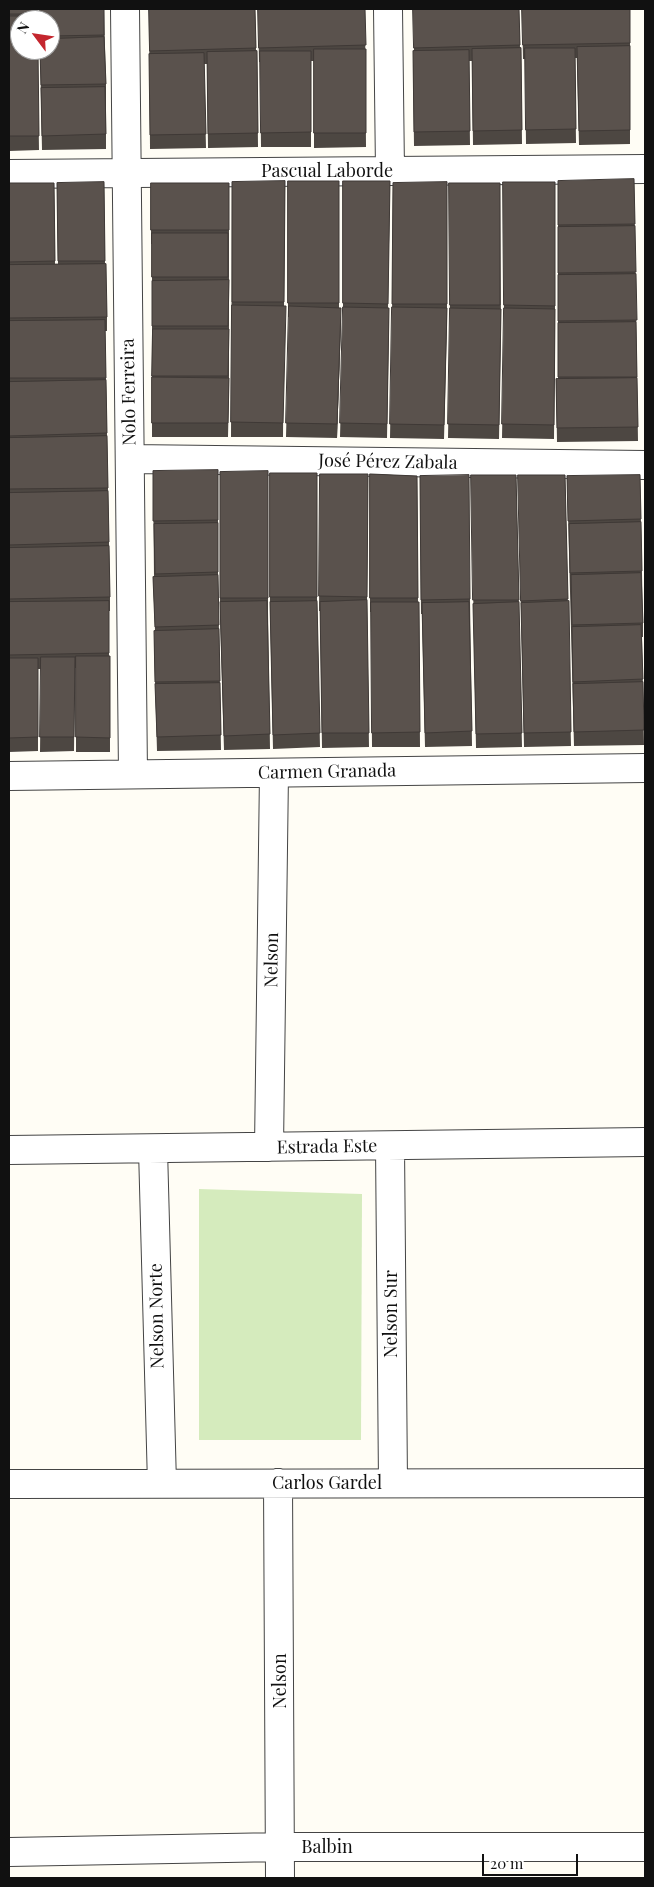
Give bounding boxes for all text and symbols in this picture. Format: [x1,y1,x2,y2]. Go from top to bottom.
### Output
north arrow [10,10,60,60]
text: N [12,18,33,37]
street label: Pascual Laborde [261,160,393,182]
street label: Nolo Ferreira [117,338,141,446]
street label: José Pérez Zabala [318,450,458,474]
street label: Carmen Granada [258,760,396,784]
street label: Nelson [261,932,283,988]
street label: Estrada Este [276,1135,378,1159]
street label: Nelson Norte [145,1263,169,1369]
street label: Nelson Sur [380,1270,402,1358]
street label: Carlos Gardel [272,1472,382,1494]
street label: Nelson [269,1653,291,1709]
street label: Balbin [301,1836,353,1858]
scale bar [484,1844,580,1876]
text: 20 m [490,1853,523,1873]

